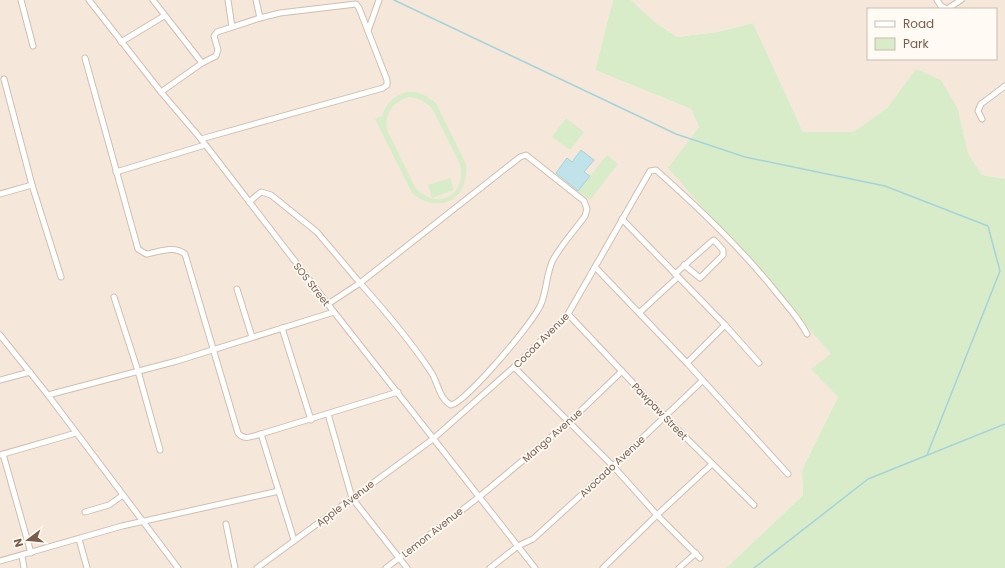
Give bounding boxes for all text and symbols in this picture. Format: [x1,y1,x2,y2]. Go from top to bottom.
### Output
legend [867,8,997,60]
text: Road [903,15,934,32]
text: Park [903,35,930,52]
street label: SOS Street [290,259,334,310]
street label: Cocoa Avenue [510,309,573,372]
street label: Pawpaw Street [628,379,691,444]
street label: Mango Avenue [519,405,586,466]
street label: Avocado Avenue [576,432,649,501]
street label: Apple Avenue [313,477,377,530]
street label: Lemon Avenue [399,504,466,561]
north arrow [8,520,48,560]
text: N [10,537,27,549]

